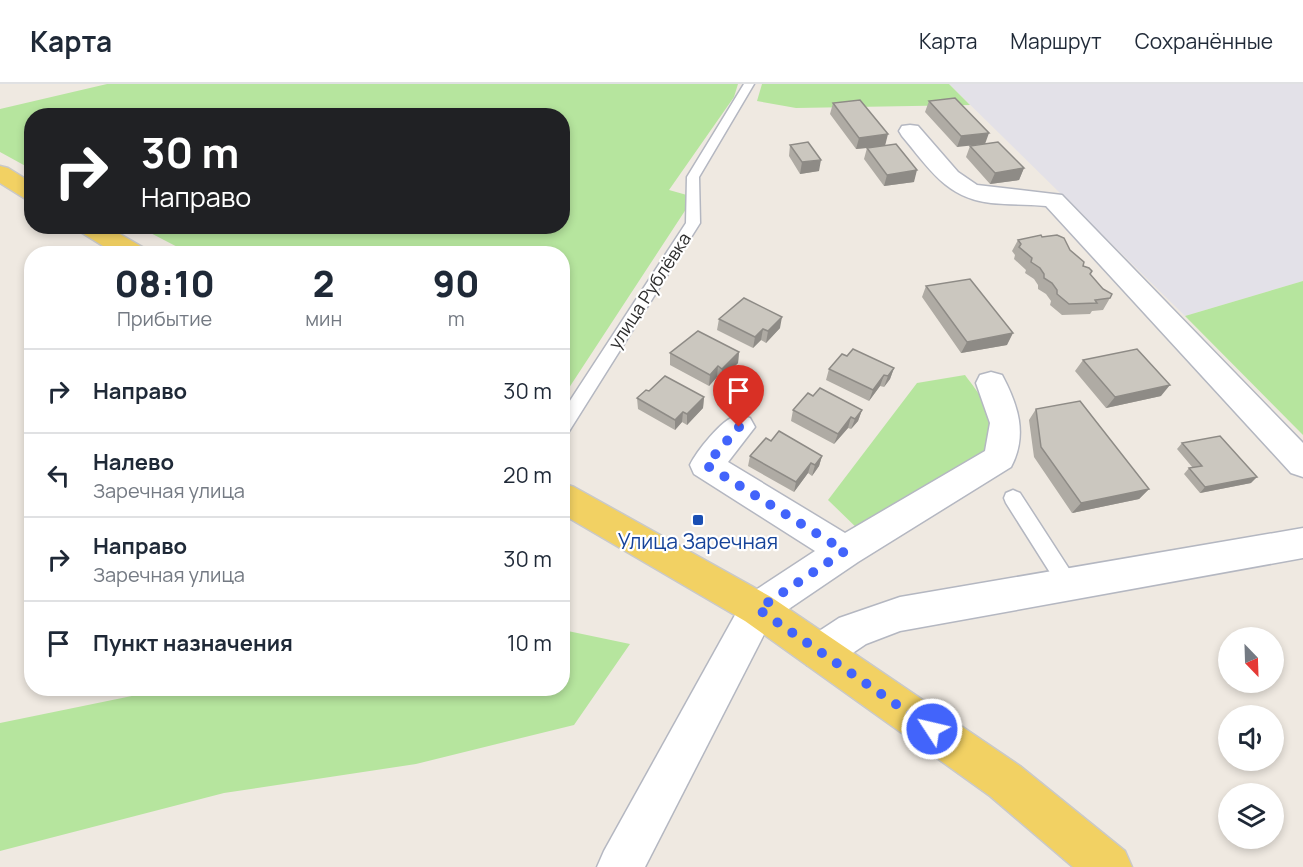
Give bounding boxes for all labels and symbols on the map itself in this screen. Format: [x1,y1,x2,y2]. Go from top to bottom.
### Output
street label: улица Рублёвка [602,227,696,354]
pin [713,365,764,427]
marker: Улица Заречная [691,513,705,527]
place label: Улица Заречная [618,527,778,555]
north arrow [1218,627,1284,693]
position arrow [900,697,964,761]

